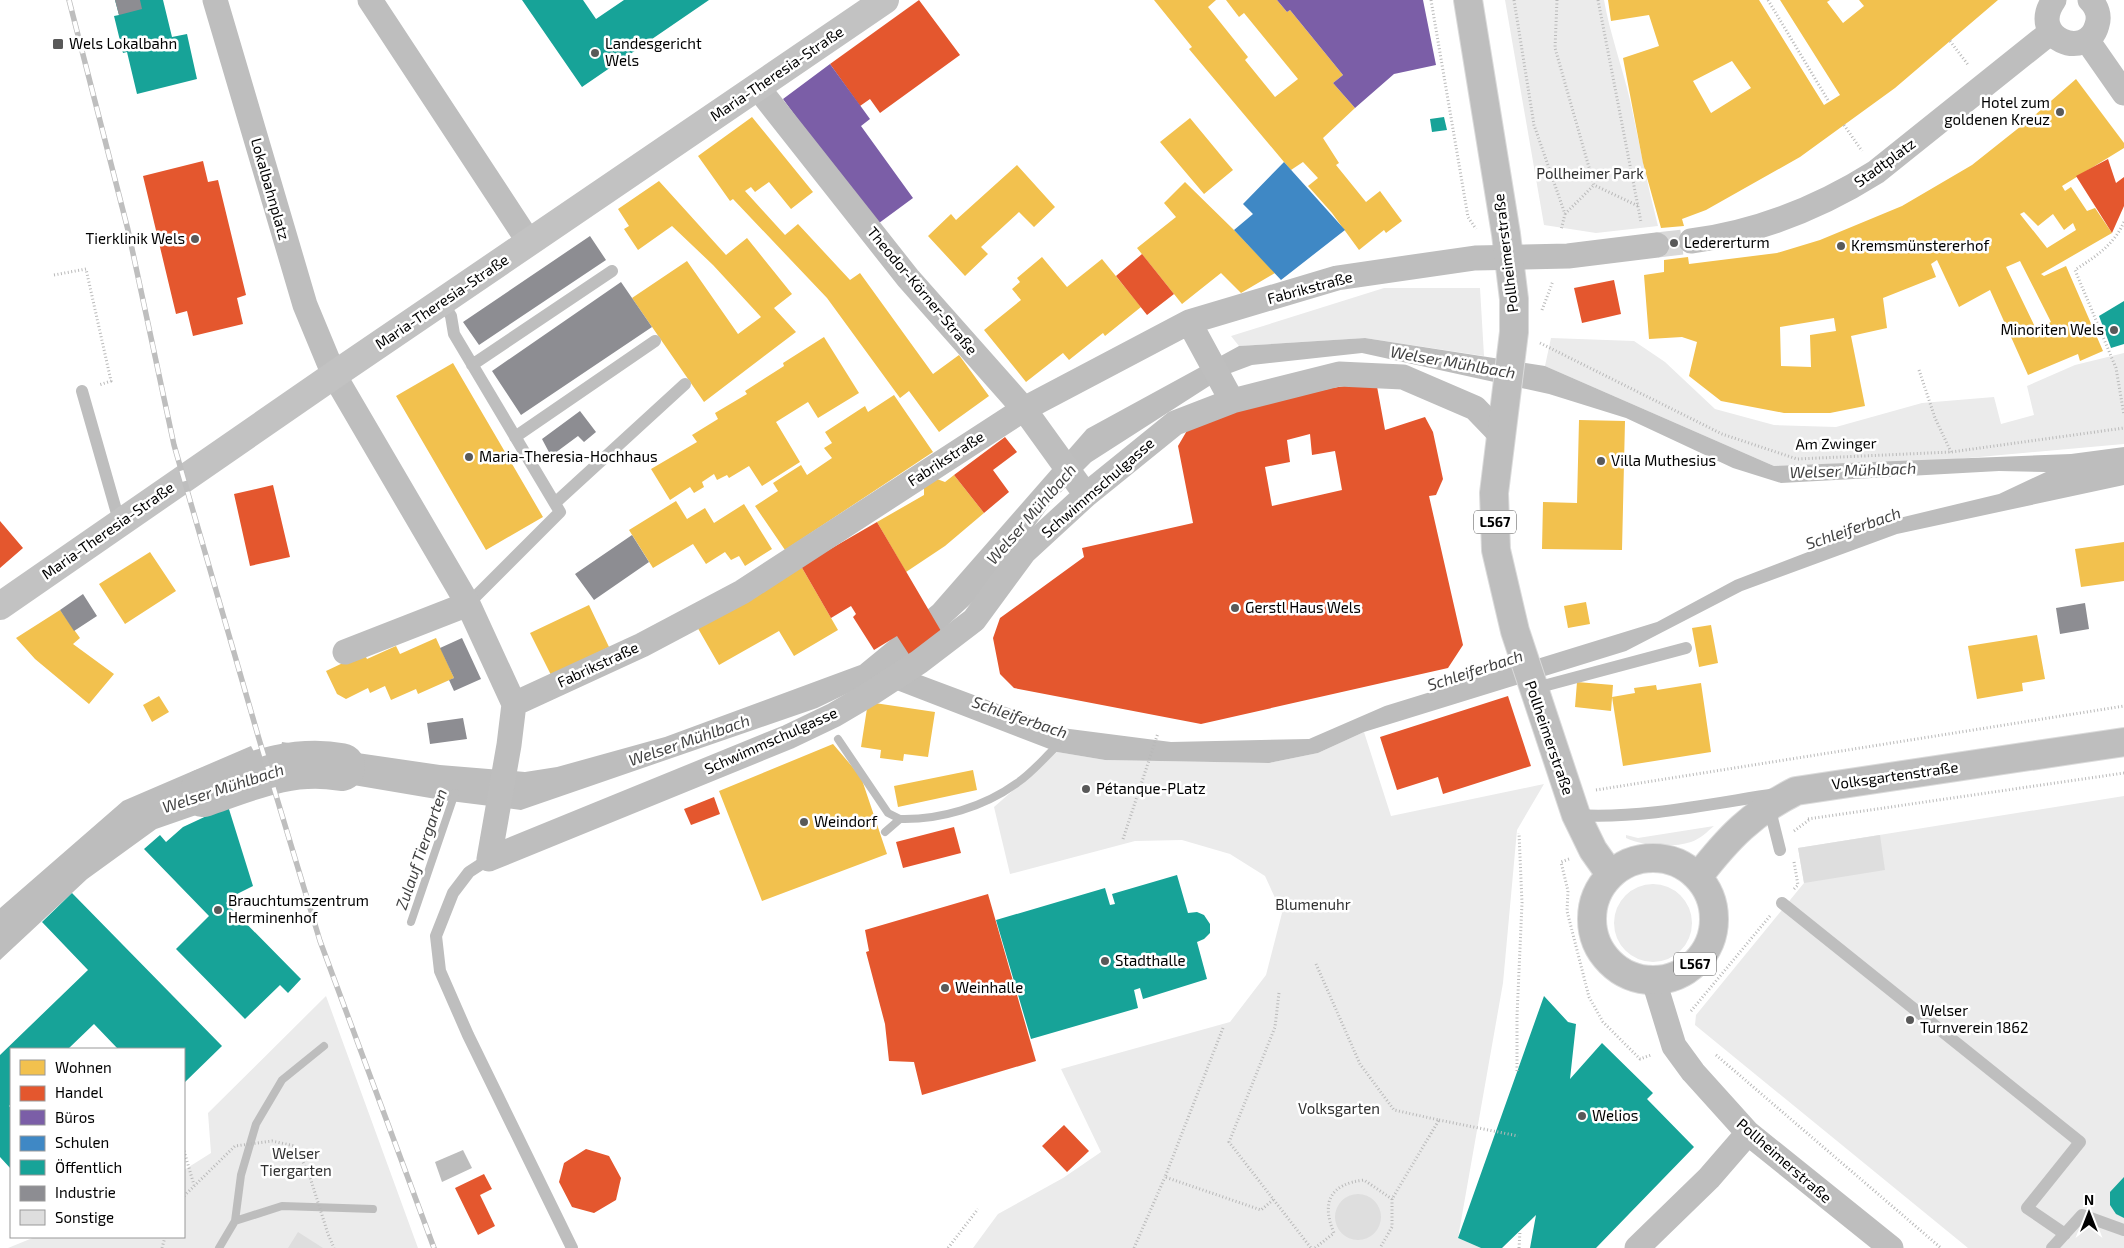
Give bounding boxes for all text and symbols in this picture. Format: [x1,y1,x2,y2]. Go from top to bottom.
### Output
street label: Maria-Theresia-Straße [706,22,847,125]
place label: Wels Lokalbahn [69,34,177,52]
place label: Landesgericht Wels [605,34,702,69]
marker: Wels Lokalbahn [51,37,65,51]
marker: Landesgericht Wels [589,47,601,59]
place label: Hotel zum goldenen Kreuz [1944,93,2050,128]
marker: Hotel zum goldenen Kreuz [2054,106,2066,118]
street label: Stadtplatz [1850,134,1919,190]
street label: Lokalbahnplatz [248,136,294,242]
park label: Pollheimer Park [1536,164,1644,182]
street label: Pollheimerstraße [1489,193,1521,314]
street label: Theodor-Körner-Straße [864,223,982,358]
place label: Tierklinik Wels [86,229,185,247]
marker: Tierklinik Wels [189,233,201,245]
place label: Ledererturm [1684,233,1770,251]
place label: Kremsmünstererhof [1851,236,1989,254]
marker: Ledererturm [1668,237,1680,249]
marker: Kremsmünstererhof [1835,240,1847,252]
street label: Maria-Theresia-Straße [371,250,512,353]
street label: Fabrikstraße [1265,267,1354,307]
place label: Minoriten Wels [2000,320,2104,338]
marker: Minoriten Wels [2108,324,2120,336]
water label: Welser Mühlbach [1389,341,1517,382]
street label: Fabrikstraße [904,427,987,490]
street label: Schwimmschulgasse [1037,433,1157,541]
street label: Am Zwinger [1795,433,1877,453]
place label: Maria-Theresia-Hochhaus [479,447,658,465]
marker: Maria-Theresia-Hochhaus [463,451,475,463]
place label: Villa Muthesius [1611,451,1716,469]
marker: Villa Muthesius [1595,455,1607,467]
water label: Welser Mühlbach [1789,458,1917,481]
water label: Welser Mühlbach [982,460,1079,568]
street label: Maria-Theresia-Straße [38,478,177,583]
water label: Schleiferbach [1803,502,1903,553]
road number: L567 [1474,511,1516,534]
place label: Gerstl Haus Wels [1245,598,1361,616]
marker: Gerstl Haus Wels [1229,602,1241,614]
street label: Fabrikstraße [554,637,641,691]
water label: Schleiferbach [1425,645,1525,694]
street label: Pollheimerstraße [1522,678,1578,797]
water label: Schleiferbach [970,691,1070,742]
street label: Schwimmschulgasse [701,703,840,777]
water label: Welser Mühlbach [626,710,752,769]
street label: Volksgartenstraße [1830,757,1959,793]
water label: Welser Mühlbach [160,759,286,816]
place label: Pétanque-PLatz [1096,779,1206,797]
marker: Pétanque-PLatz [1080,783,1092,795]
water label: Zulauf Tiergarten [391,786,450,912]
place label: Weindorf [814,812,878,830]
marker: Weindorf [798,816,810,828]
place label: Brauchtumszentrum Herminenhof [228,891,369,926]
park label: Blumenuhr [1275,895,1351,913]
marker: Brauchtumszentrum Herminenhof [212,904,224,916]
place label: Stadthalle [1115,951,1186,969]
road number: L567 [1674,952,1716,976]
marker: Stadthalle [1099,955,1111,967]
place label: Weinhalle [955,978,1023,996]
marker: Weinhalle [939,982,951,994]
place label: Welser Turnverein 1862 [1920,1001,2028,1036]
marker: Welser Turnverein 1862 [1904,1014,1916,1026]
legend [10,1048,185,1238]
text: Wohnen [55,1058,112,1076]
text: Handel [55,1083,104,1101]
park label: Volksgarten [1298,1099,1380,1117]
place label: Welios [1592,1106,1638,1124]
text: Büros [55,1108,95,1126]
marker: Welios [1576,1110,1588,1122]
street label: Pollheimerstraße [1734,1114,1836,1206]
text: Schulen [55,1133,109,1151]
park label: Welser Tiergarten [260,1144,332,1179]
text: Öffentlich [55,1158,122,1176]
text: Industrie [55,1183,116,1201]
north arrow [2064,1188,2114,1238]
text: N [2084,1191,2094,1208]
text: Sonstige [55,1208,114,1226]

